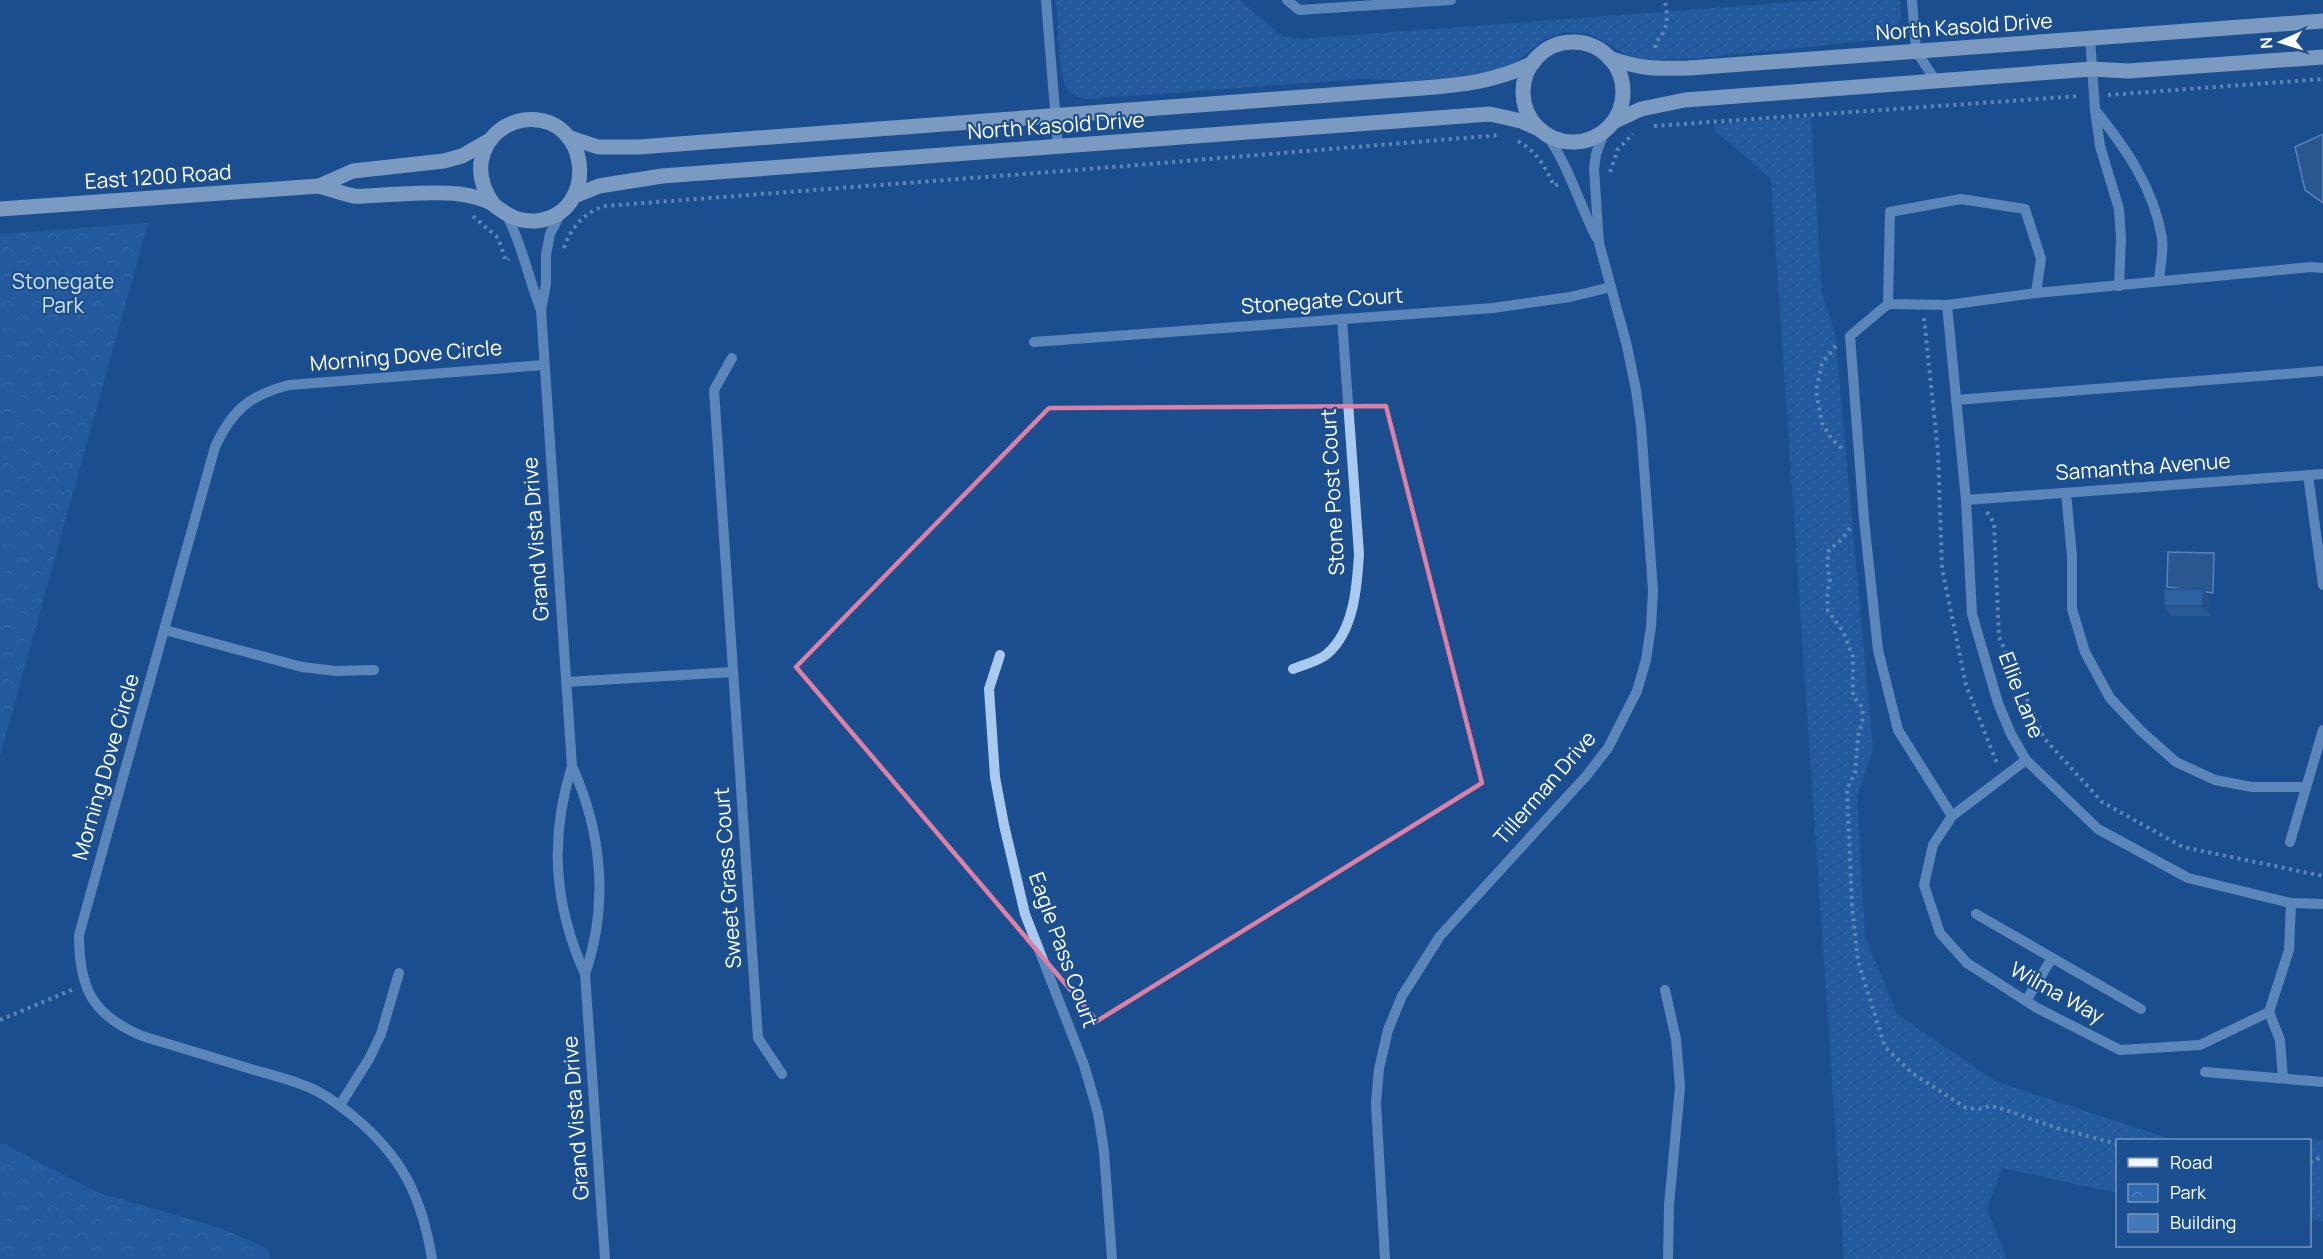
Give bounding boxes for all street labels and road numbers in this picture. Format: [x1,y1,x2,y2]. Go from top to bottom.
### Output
street label: North Kasold Drive [1874,6,2054,46]
street label: North Kasold Drive [966,105,1146,145]
street label: East 1200 Road [84,157,232,195]
street label: Stonegate Court [1240,280,1404,320]
street label: Morning Dove Circle [309,333,503,377]
street label: Stone Post Court [1314,408,1350,576]
street label: Samantha Avenue [2055,446,2231,486]
street label: Grand Vista Drive [515,456,555,622]
street label: Ellie Lane [1993,648,2051,742]
street label: Morning Dove Circle [65,670,145,863]
street label: Tillerman Drive [1487,724,1601,850]
street label: Sweet Grass Court [707,787,747,970]
street label: Eagle Pass Court [1023,868,1105,1031]
street label: Wilma Way [2005,955,2110,1029]
street label: Grand Vista Drive [555,1035,595,1201]

